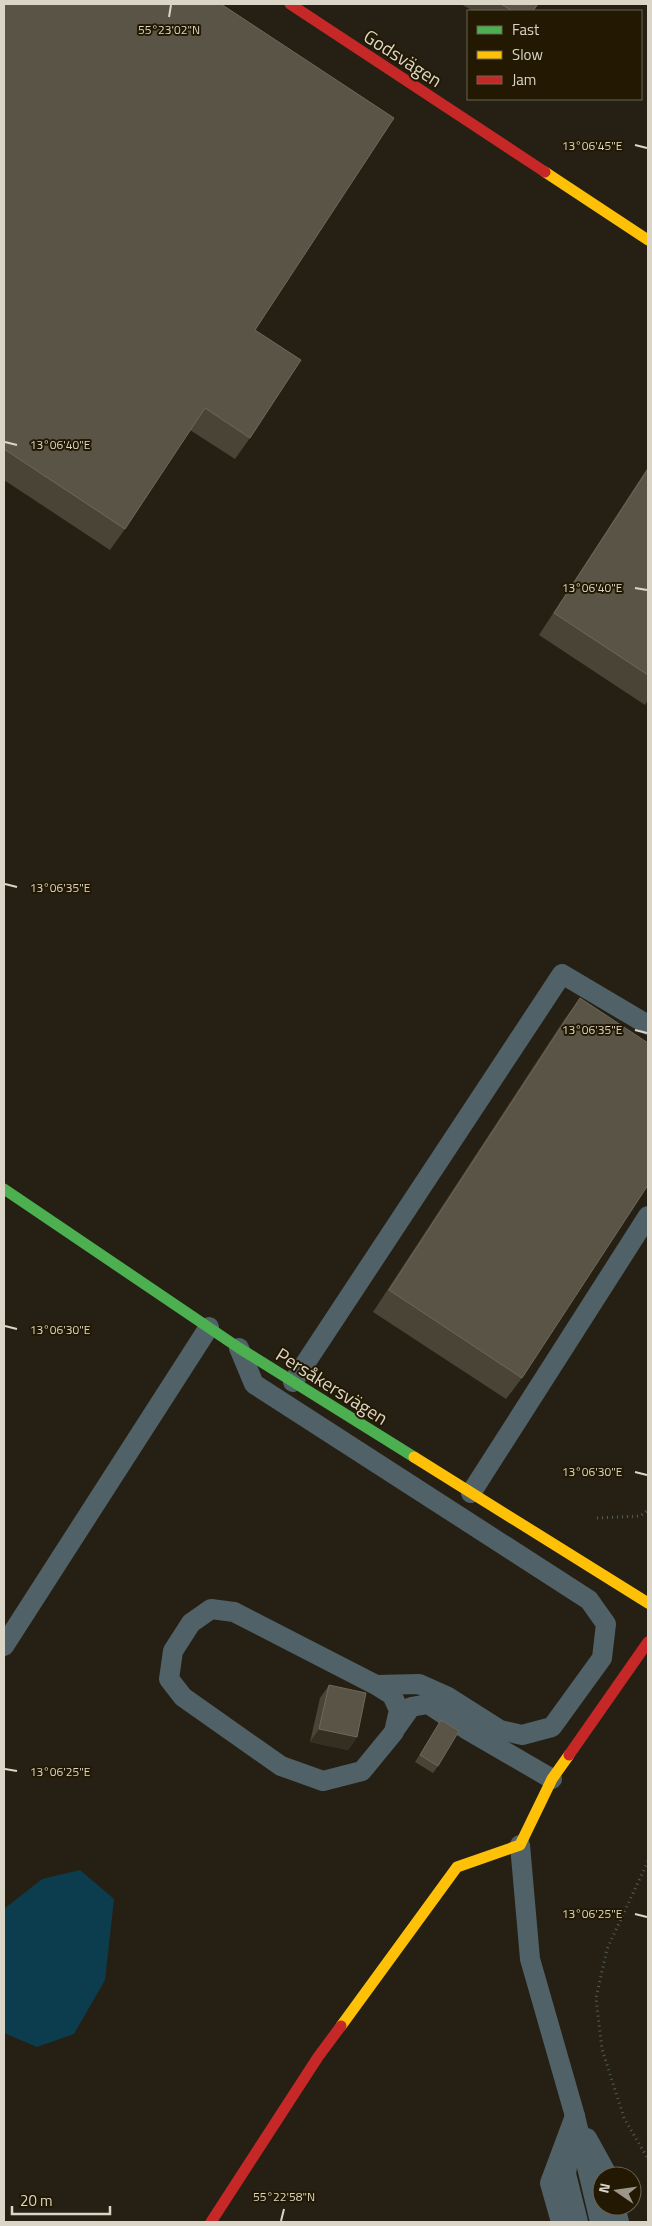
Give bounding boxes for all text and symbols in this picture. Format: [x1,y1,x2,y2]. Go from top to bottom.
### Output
legend [467,10,642,100]
text: Fast [512,18,540,41]
text: 55°23'02"N [138,20,200,39]
street label: Godsvägen [358,21,448,94]
text: Slow [512,43,543,66]
text: Jam [512,68,536,91]
text: 13°06'45"E [562,136,623,155]
text: 13°06'40"E [30,435,91,454]
text: 13°06'40"E [562,578,623,597]
text: 13°06'35"E [30,878,91,897]
text: 13°06'35"E [562,1020,623,1039]
text: 13°06'30"E [30,1320,91,1339]
street label: Persåkersvägen [271,1339,394,1432]
text: 13°06'30"E [562,1462,623,1481]
text: 13°06'25"E [30,1762,91,1781]
text: 13°06'25"E [562,1904,623,1923]
north arrow [592,2166,642,2216]
text: N [593,2181,615,2195]
scale bar [12,2184,110,2216]
text: 55°22'58"N [253,2187,315,2206]
text: 20 m [20,2189,53,2212]

